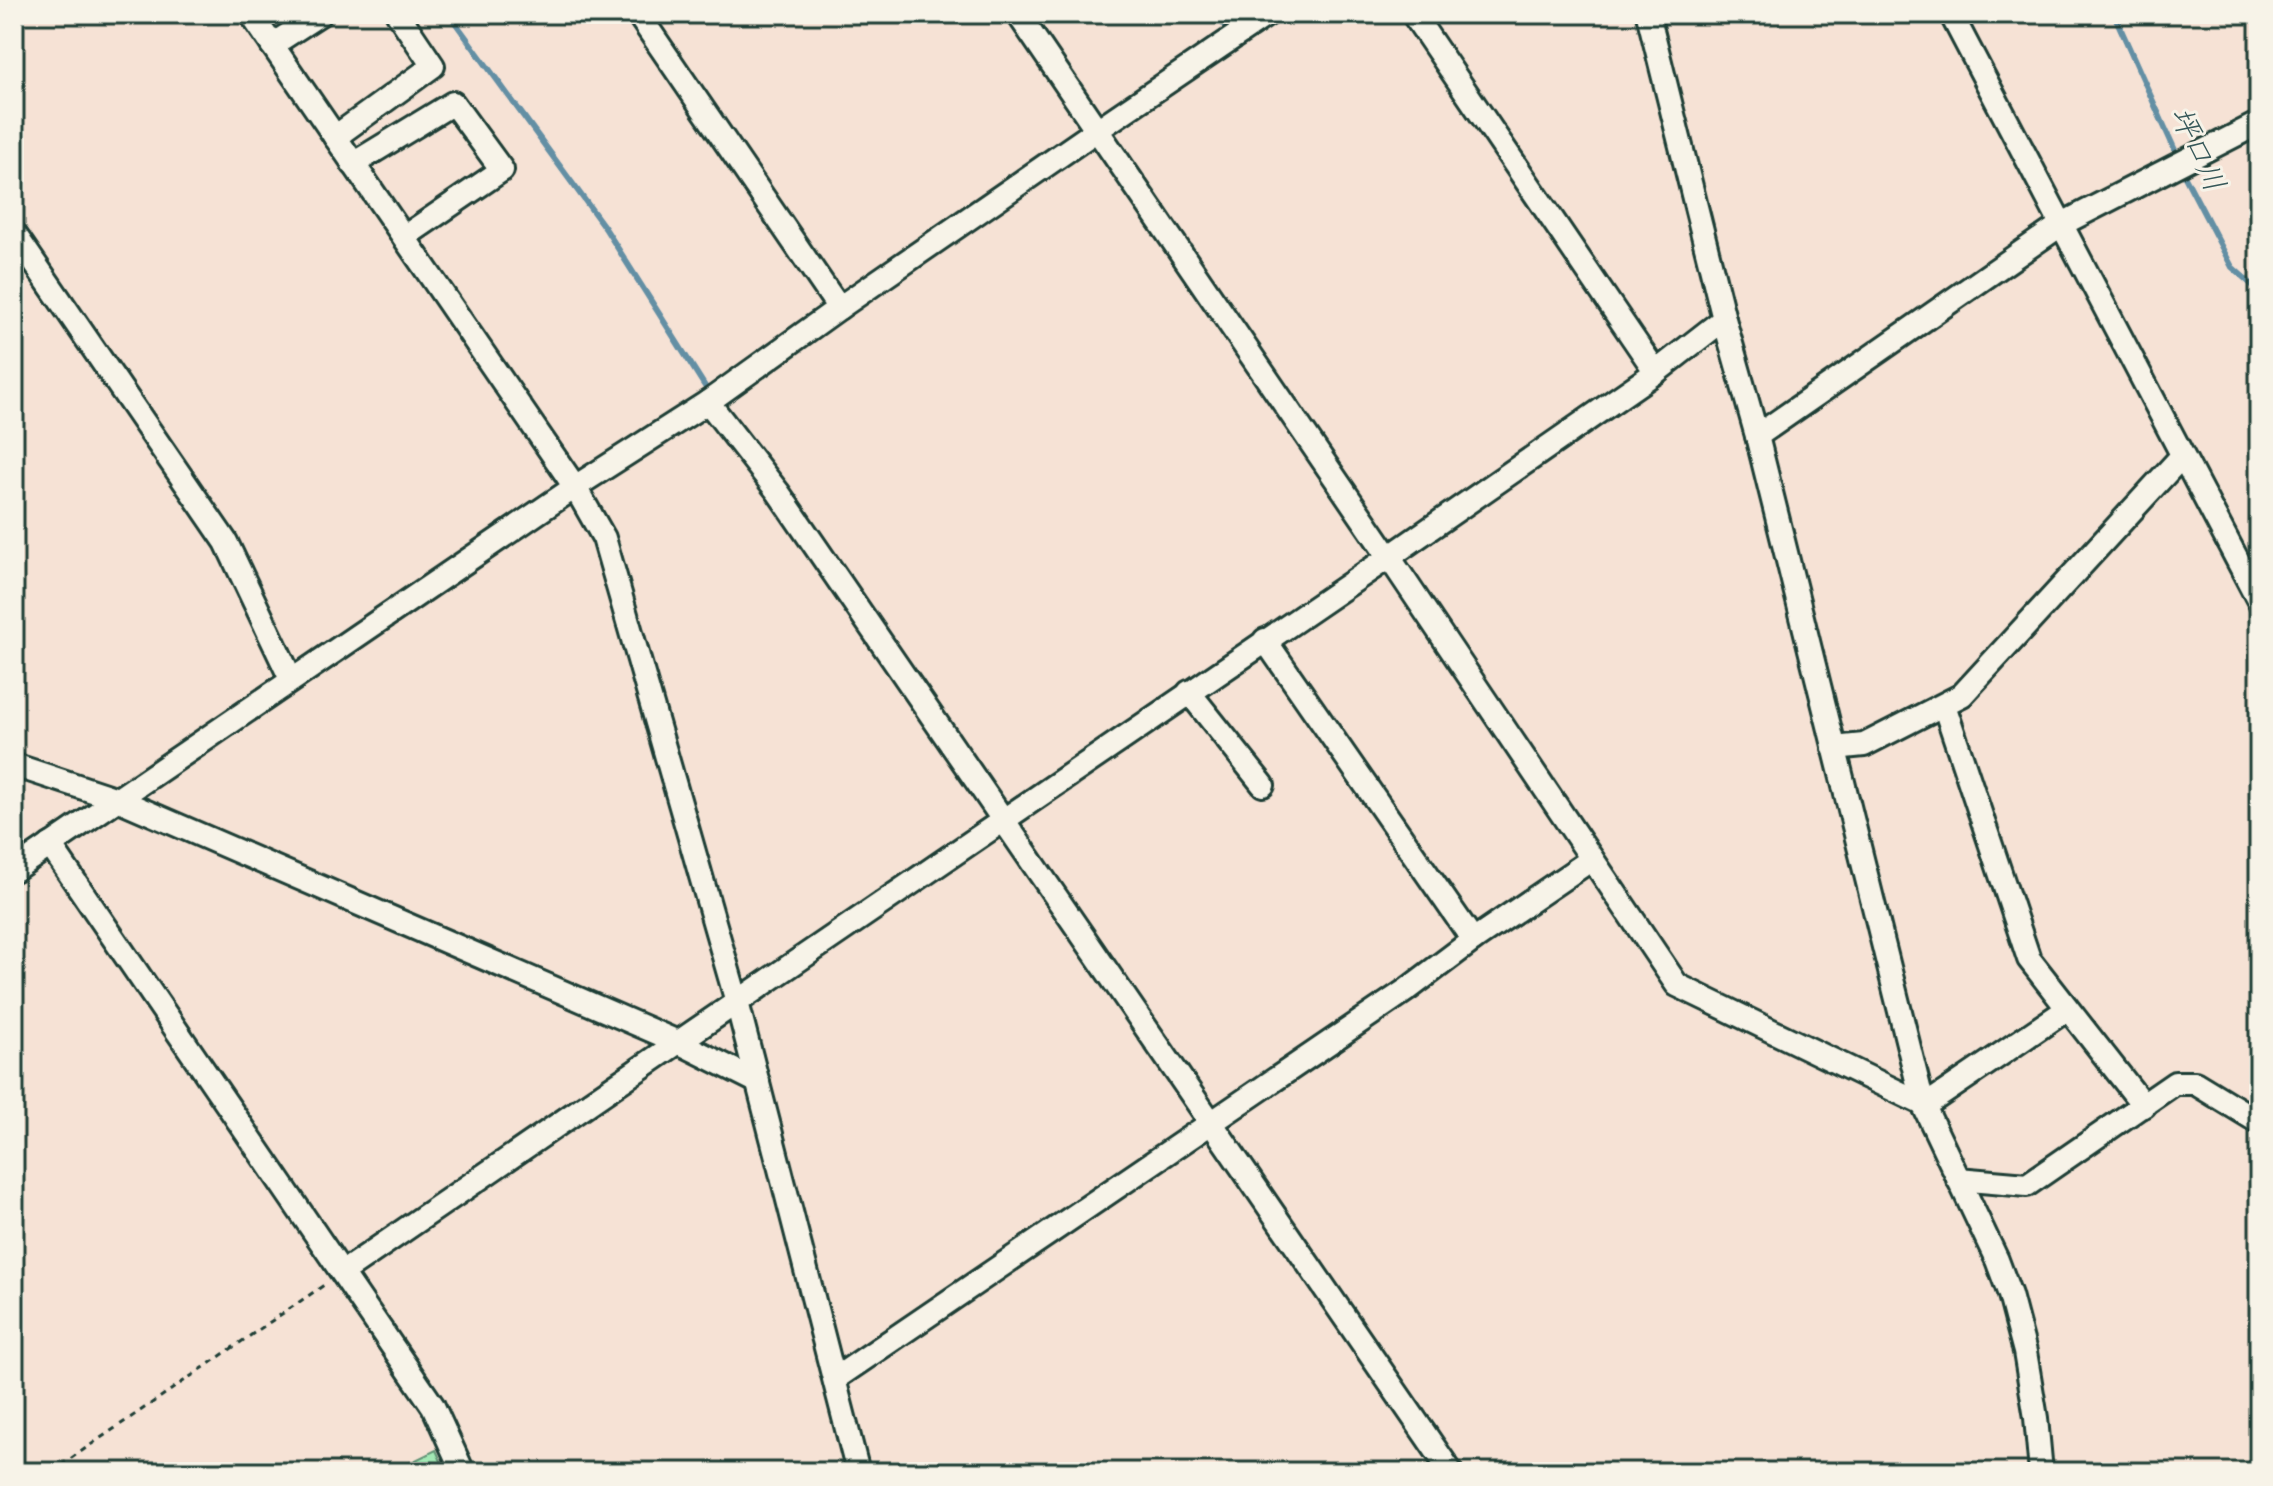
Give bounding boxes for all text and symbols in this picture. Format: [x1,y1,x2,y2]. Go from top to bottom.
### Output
water label: 坪口川 [2163,101,2232,197]

